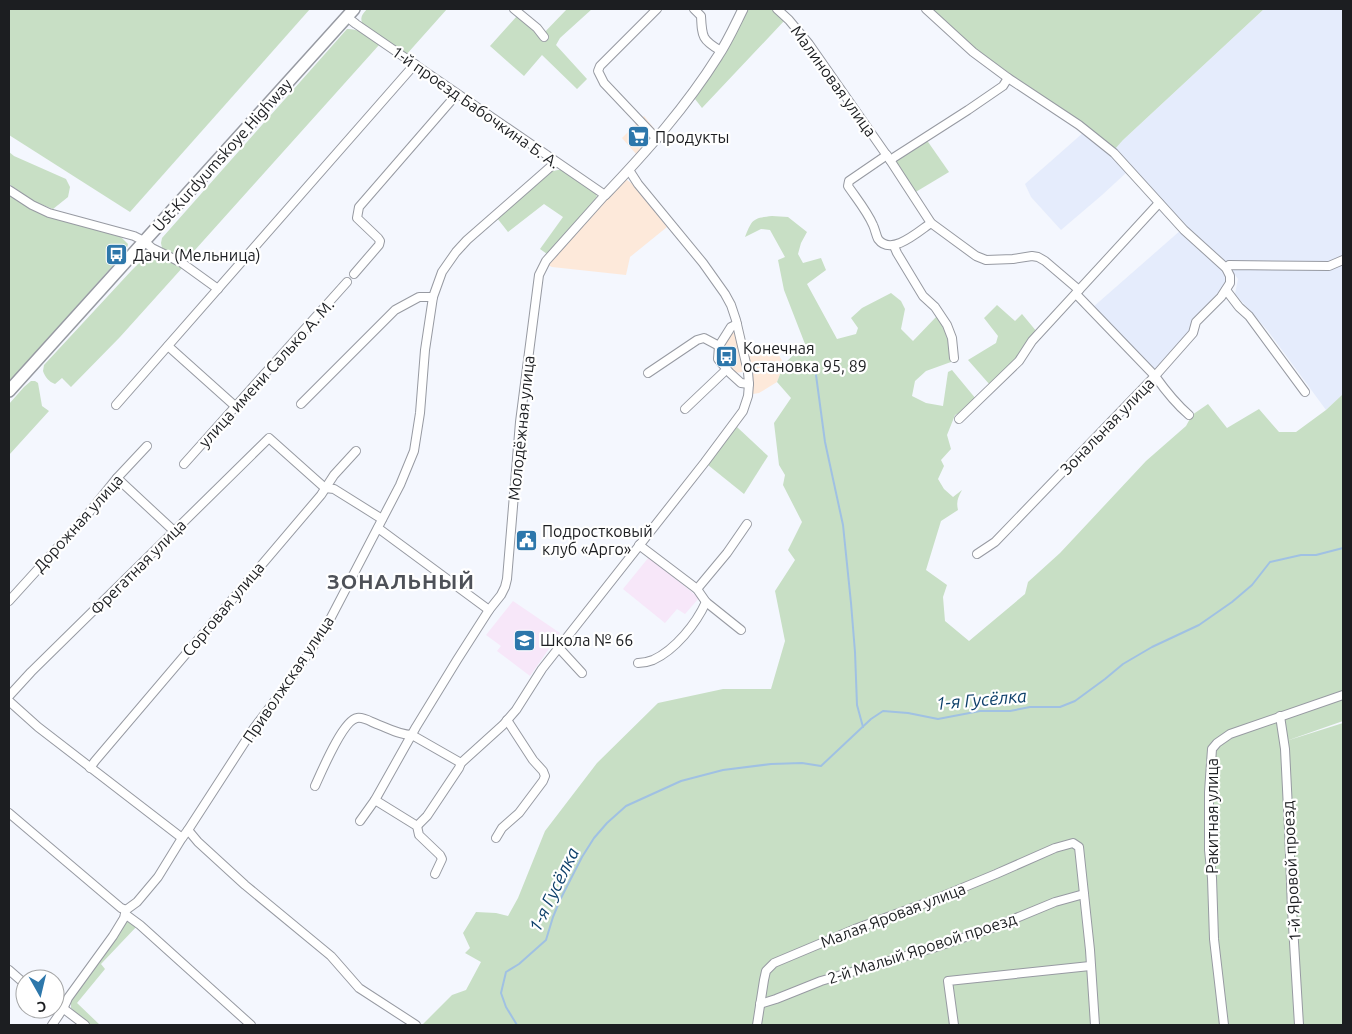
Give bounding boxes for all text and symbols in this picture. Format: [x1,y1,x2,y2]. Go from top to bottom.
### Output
street label: Малиновая улица [788,22,880,140]
street label: 1-й проезд Бабочкина Б. А. [389,42,563,172]
street label: Ust-Kurdyumskoye Highway [149,75,296,235]
supermarket icon: Продукты [627,125,651,149]
place label: Продукты [655,128,730,146]
bus stop icon: Дачи (Мельница) [105,243,129,267]
place label: Дачи (Мельница) [133,246,260,265]
street label: улица имени Салько А. М. [195,295,337,451]
place label: Конечная остановка 95, 89 [743,339,867,375]
bus stop icon: Конечная остановка 95, 89 [715,345,739,369]
street label: Молодёжная улица [504,355,538,501]
street label: Зональная улица [1056,374,1158,478]
street label: Дорожная улица [30,471,126,575]
street label: Фрегатная улица [87,516,189,618]
place label: Подростковый клуб «Арго» [542,522,653,558]
public building icon: Подростковый клуб «Арго» [514,528,538,552]
street label: Сорговая улица [178,558,268,660]
district label: ЗОНАЛЬНЫЙ [327,569,475,593]
street label: Приволжская улица [239,612,337,746]
school or university icon: Школа № 66 [512,628,536,652]
place label: Школа № 66 [540,631,633,649]
water label: 1-я Гусёлка [934,685,1028,713]
street label: Ракитная улица [1203,758,1221,874]
street label: 1-й Яровой проезд [1278,800,1304,942]
water label: 1-я Гусёлка [524,844,582,935]
street label: Малая Яровая улица [818,879,968,951]
street label: 2-й Малый Яровой проезд [825,909,1019,987]
north arrow [15,969,65,1019]
text: С [36,998,47,1015]

